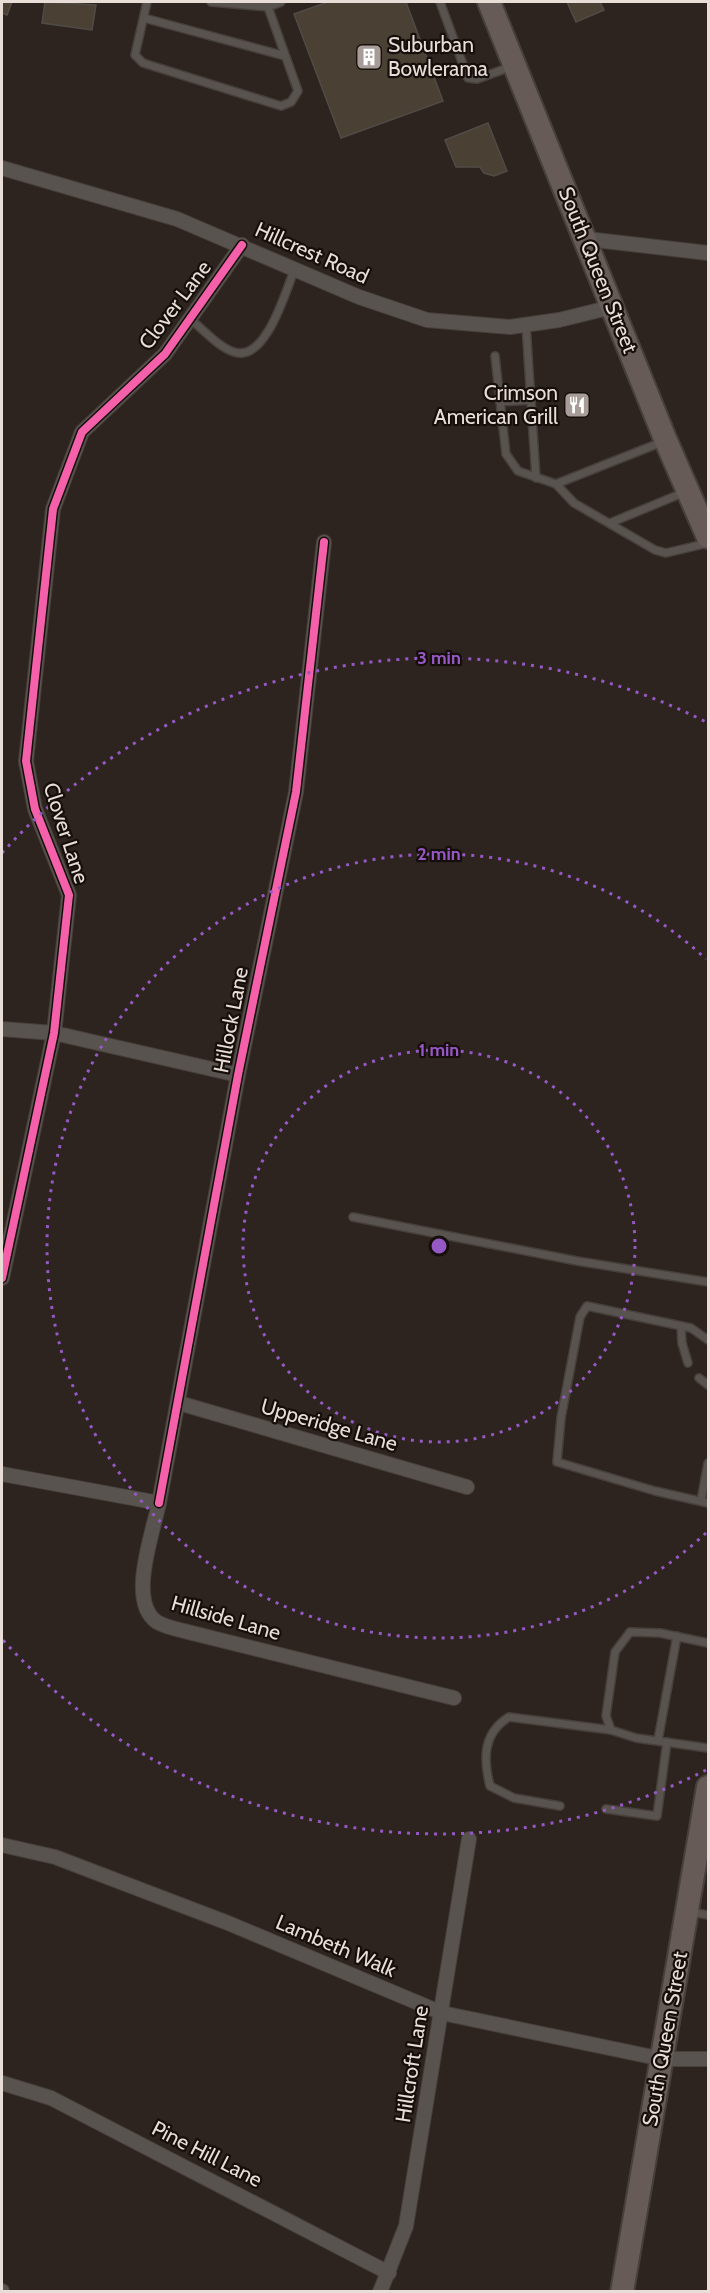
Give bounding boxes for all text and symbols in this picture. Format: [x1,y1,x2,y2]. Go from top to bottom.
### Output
place label: Suburban Bowlerama [388,32,488,81]
building icon: Suburban Bowlerama [354,42,384,72]
street label: South Queen Street [554,183,643,357]
street label: Hillcrest Road [252,216,373,289]
street label: Clover Lane [133,255,216,354]
place label: Crimson American Grill [434,380,558,429]
restaurant icon: Crimson American Grill [562,390,592,420]
text: 3 min [417,647,461,669]
street label: Clover Lane [38,779,95,887]
text: 2 min [417,843,461,865]
street label: Hillock Lane [208,965,253,1075]
text: 1 min [419,1039,459,1061]
centre of rings [429,1236,449,1256]
street label: Upperidge Lane [258,1393,400,1456]
street label: Hillside Lane [169,1590,284,1645]
street label: Lambeth Walk [272,1909,401,1982]
street label: South Queen Street [637,1950,692,2128]
street label: Hillcroft Lane [390,2003,433,2124]
street label: Pine Hill Lane [148,2115,267,2192]

